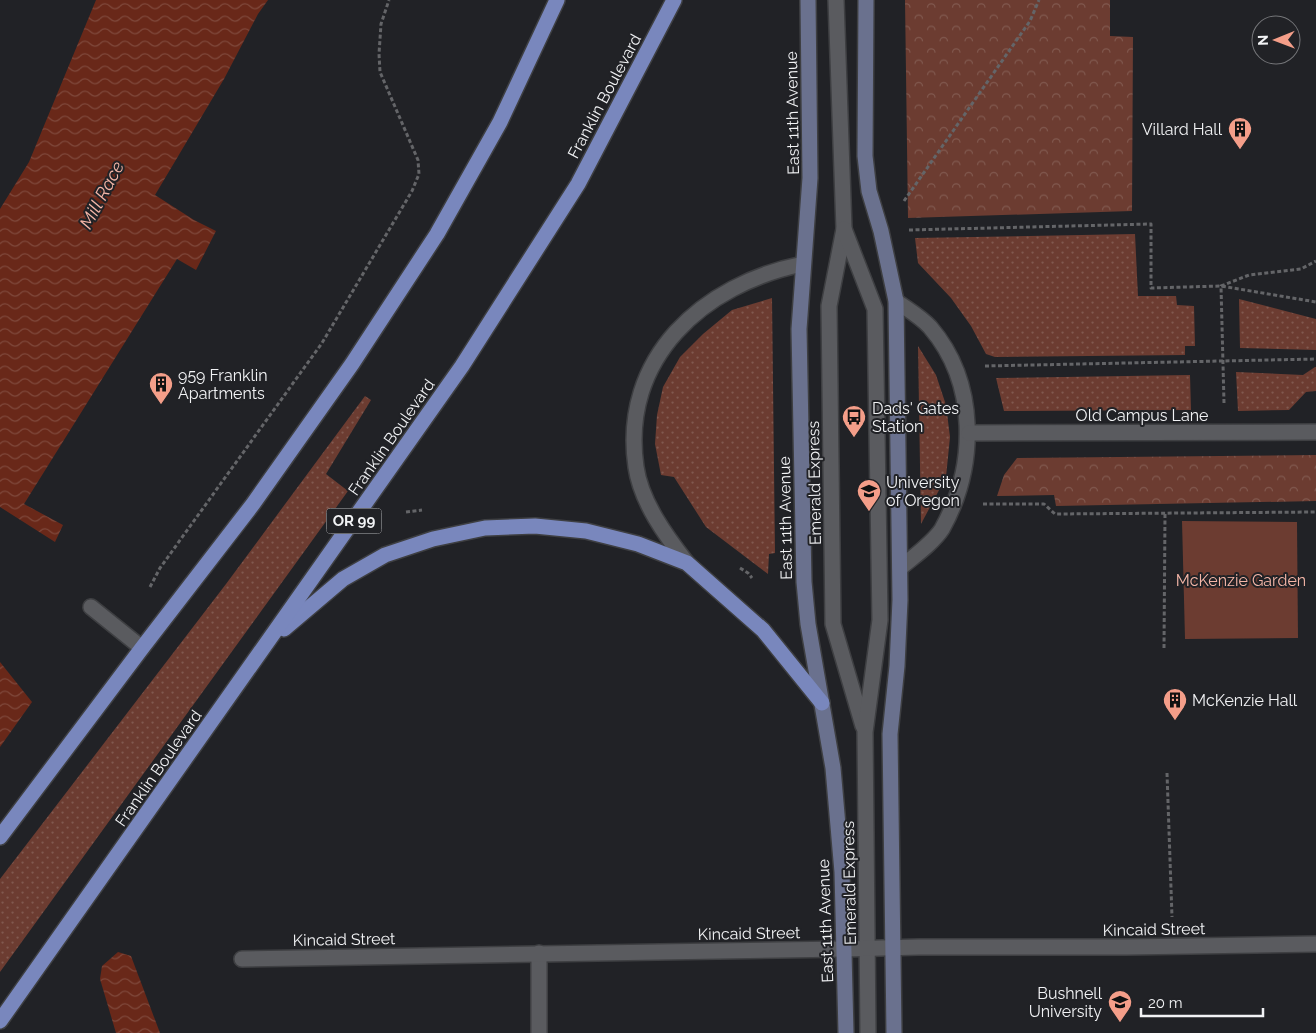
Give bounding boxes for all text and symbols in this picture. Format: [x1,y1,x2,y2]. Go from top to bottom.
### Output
north arrow [1251,15,1301,65]
street label: Franklin Boulevard [564,31,645,162]
text: N [1255,35,1271,46]
street label: East 11th Avenue [782,51,803,175]
building icon: Villard Hall [1227,116,1253,150]
place label: Villard Hall [1142,120,1223,139]
water label: Mill Race [75,157,128,232]
place label: 959 Franklin Apartments [178,366,268,403]
building icon: 959 Franklin Apartments [148,371,174,405]
street label: Franklin Boulevard [344,375,439,499]
place label: Dads' Gates Station [872,399,959,436]
bus stop icon: Dads' Gates Station [841,404,867,438]
street label: Old Campus Lane [1076,406,1208,425]
street label: Emerald Express [804,420,825,545]
street label: East 11th Avenue [775,456,796,580]
place label: University of Oregon [886,473,960,510]
school or university icon: University of Oregon [856,478,882,512]
road number: OR 99 [326,508,382,534]
park label: McKenzie Garden [1176,571,1306,590]
building icon: McKenzie Hall [1162,687,1188,721]
place label: McKenzie Hall [1192,691,1298,710]
street label: Franklin Boulevard [111,706,206,830]
street label: Emerald Express [839,820,860,945]
street label: East 11th Avenue [814,859,837,983]
street label: Kincaid Street [1103,919,1206,940]
street label: Kincaid Street [698,923,801,944]
street label: Kincaid Street [293,929,396,950]
place label: Bushnell University [1029,984,1103,1021]
scale bar [1141,986,1264,1018]
school or university icon: Bushnell University [1107,989,1133,1023]
text: 20 m [1148,994,1183,1012]

